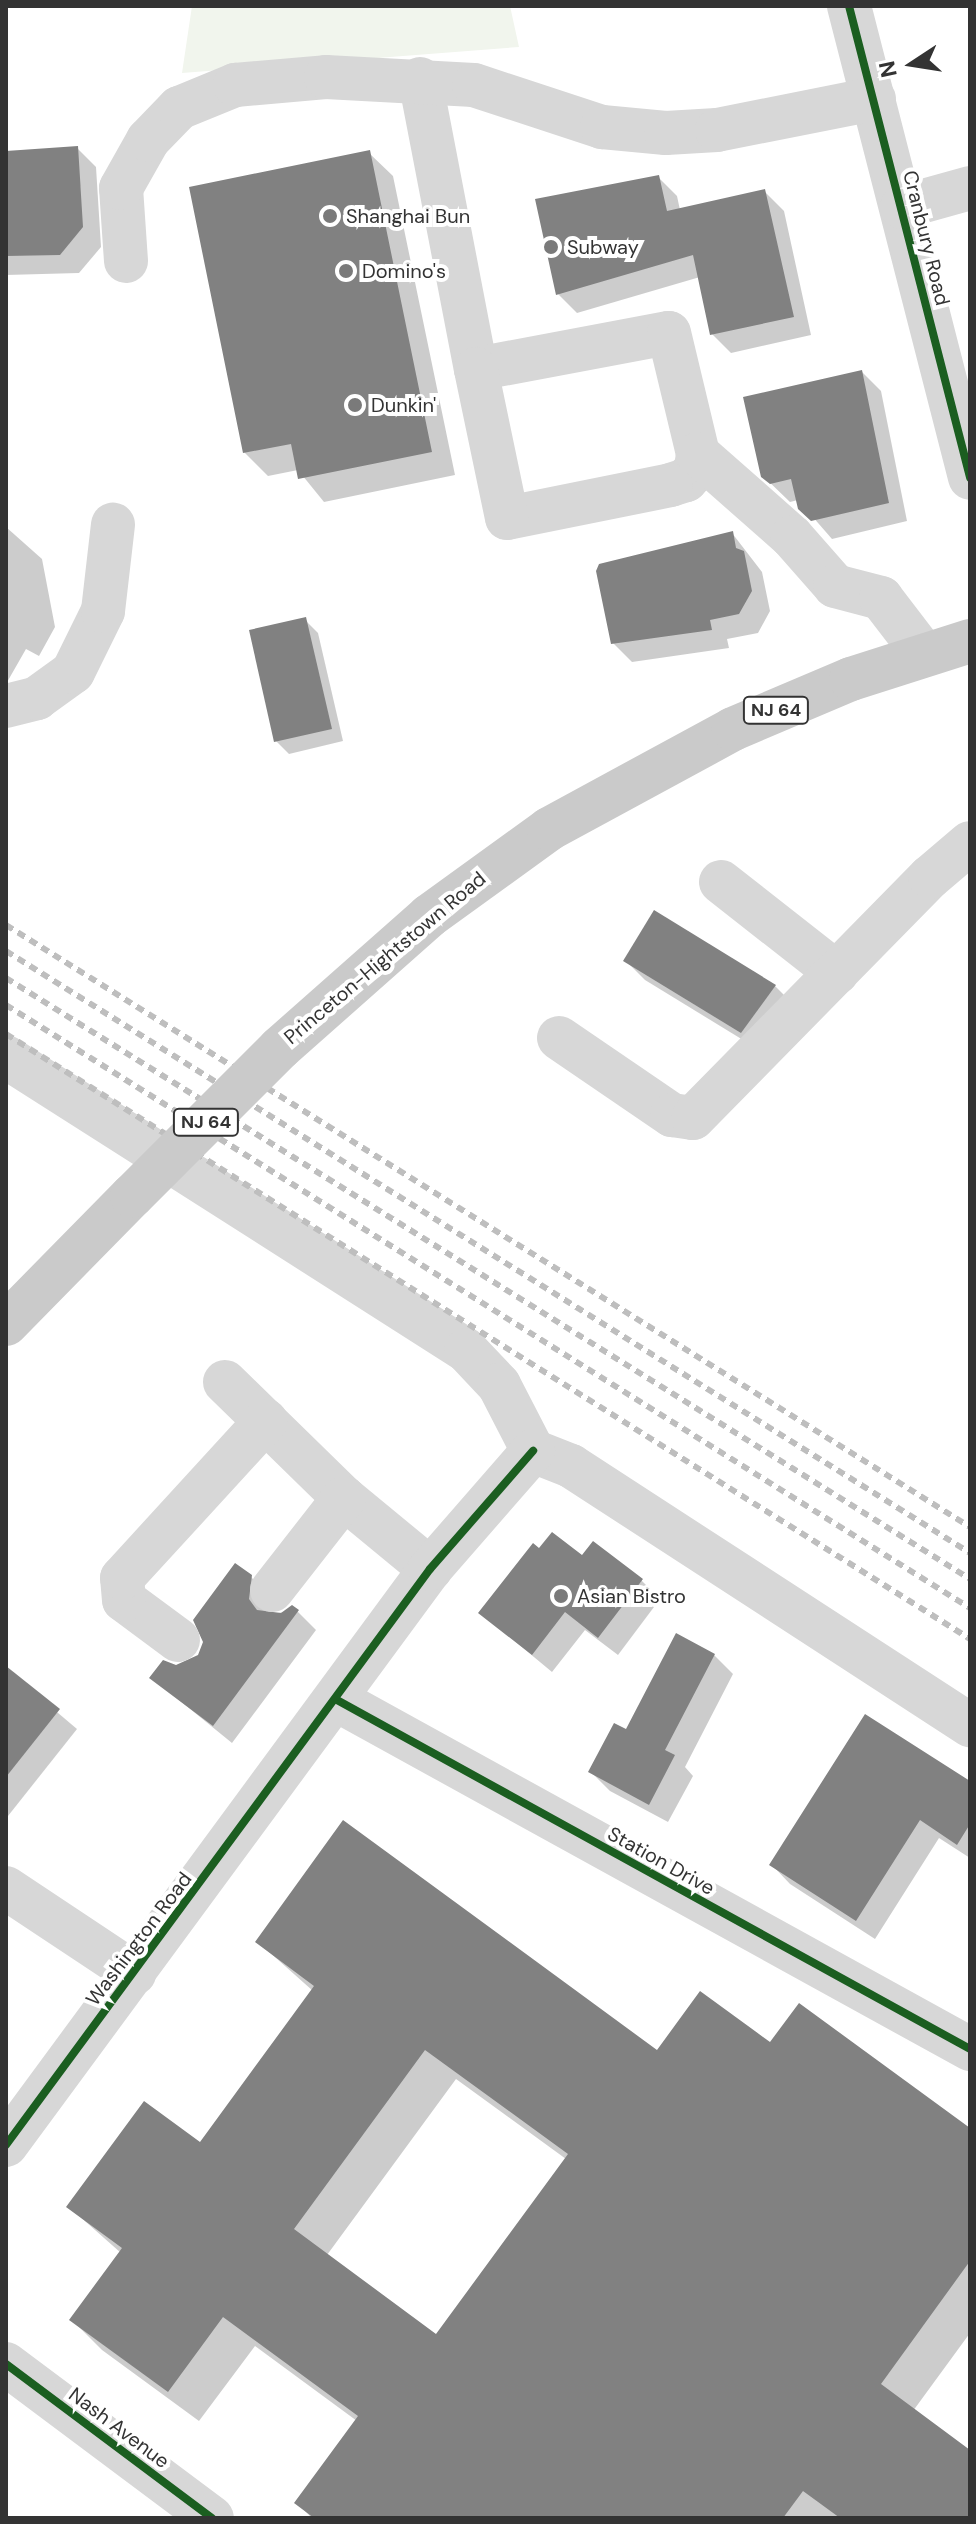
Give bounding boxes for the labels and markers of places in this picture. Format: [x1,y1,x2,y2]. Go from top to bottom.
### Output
place label: Shanghai Bun [346,204,470,228]
marker: Shanghai Bun [321,207,339,225]
place label: Subway [567,235,639,259]
marker: Subway [542,238,560,256]
place label: Domino's [362,259,446,283]
marker: Domino's [337,262,355,280]
place label: Dunkin' [371,393,436,417]
marker: Dunkin' [346,396,364,414]
place label: Asian Bistro [577,1584,686,1608]
marker: Asian Bistro [552,1587,570,1605]

